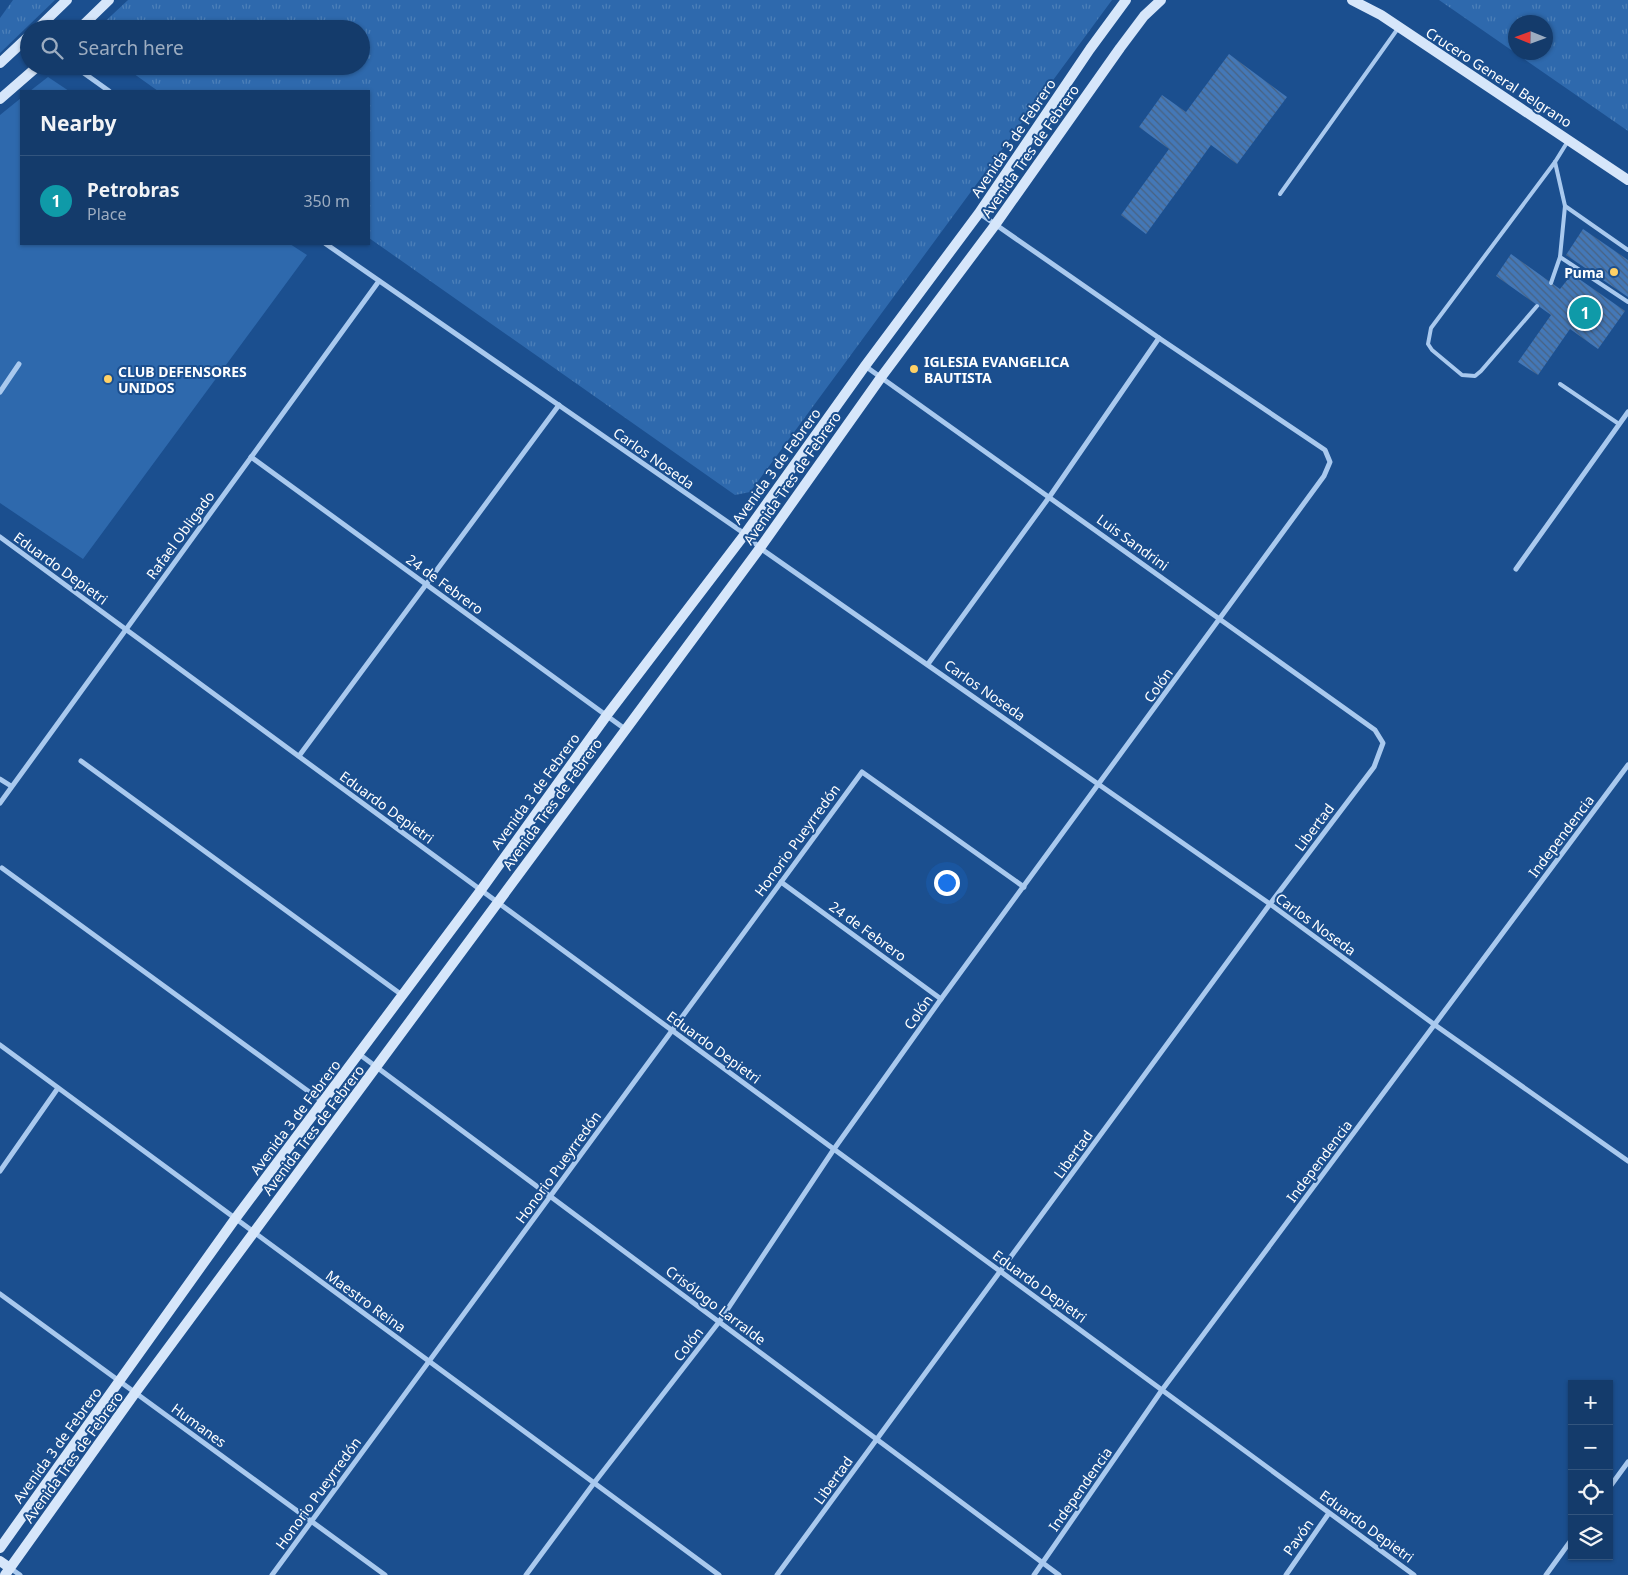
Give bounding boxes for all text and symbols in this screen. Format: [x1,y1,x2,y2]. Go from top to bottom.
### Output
north arrow [1508,15,1553,60]
search box [20,20,370,75]
street label: Crucero General Belgrano [1422,23,1576,131]
icon: search [38,34,66,62]
text: Search here [78,35,184,61]
street label: Avenida 3 de Febrero [966,75,1060,201]
street label: Avenida Tres de Febrero [977,81,1083,221]
text: Nearby [40,109,116,137]
text: Petrobras [87,177,179,203]
text: 1 [51,190,61,212]
text: 350 m [303,190,350,212]
text: Place [87,203,127,225]
place label: Puma [1564,263,1604,282]
marker: Puma [1608,266,1620,278]
pin: 1 [1569,294,1601,332]
place label: IGLESIA EVANGELICA BAUTISTA [924,352,1069,387]
place label: CLUB DEFENSORES UNIDOS [118,362,247,397]
marker: IGLESIA EVANGELICA BAUTISTA [908,363,920,375]
marker: CLUB DEFENSORES UNIDOS [102,373,114,385]
street label: Avenida 3 de Febrero [727,404,825,528]
street label: Avenida Tres de Febrero [739,408,845,548]
street label: Carlos Noseda [610,423,698,493]
street label: Rafael Obligado [142,487,218,583]
street label: Luis Sandrini [1093,510,1173,574]
street label: Eduardo Depietri [10,527,112,609]
street label: 24 de Febrero [403,550,487,618]
street label: Carlos Noseda [941,655,1029,725]
street label: Colón [1139,664,1177,706]
street label: Avenida 3 de Febrero [486,729,584,853]
street label: Avenida Tres de Febrero [498,734,606,874]
street label: Eduardo Depietri [336,766,438,848]
street label: Honorio Pueyrredón [750,780,844,900]
street label: Independencia [1524,791,1598,881]
street label: Libertad [1290,799,1338,855]
your location [934,870,960,896]
street label: Carlos Noseda [1272,888,1360,960]
street label: 24 de Febrero [826,897,910,965]
street label: Colón [899,991,937,1033]
street label: Eduardo Depietri [663,1006,765,1088]
street label: Avenida 3 de Febrero [246,1056,344,1178]
street label: Avenida Tres de Febrero [258,1061,368,1199]
street label: Honorio Pueyrredón [511,1107,605,1227]
street label: Independencia [1282,1116,1356,1206]
street label: Libertad [1049,1126,1097,1182]
street label: Eduardo Depietri [989,1245,1091,1327]
street label: Crisólogo Larralde [662,1261,770,1349]
street label: Maestro Reina [322,1266,410,1336]
street label: Colón [669,1323,707,1365]
map controls [1568,1380,1613,1560]
button: + [1568,1380,1613,1425]
street label: Avenida 3 de Febrero [8,1383,106,1507]
street label: Avenida Tres de Febrero [19,1387,127,1527]
street label: Humanes [168,1399,230,1451]
button: − [1568,1425,1613,1470]
street label: Honorio Pueyrredón [271,1433,365,1553]
street label: Independencia [1044,1443,1116,1535]
street label: Libertad [809,1452,857,1508]
button: locate [1568,1470,1613,1515]
street label: Eduardo Depietri [1316,1485,1418,1567]
street label: Pavón [1279,1515,1317,1559]
button: layers [1568,1515,1613,1560]

